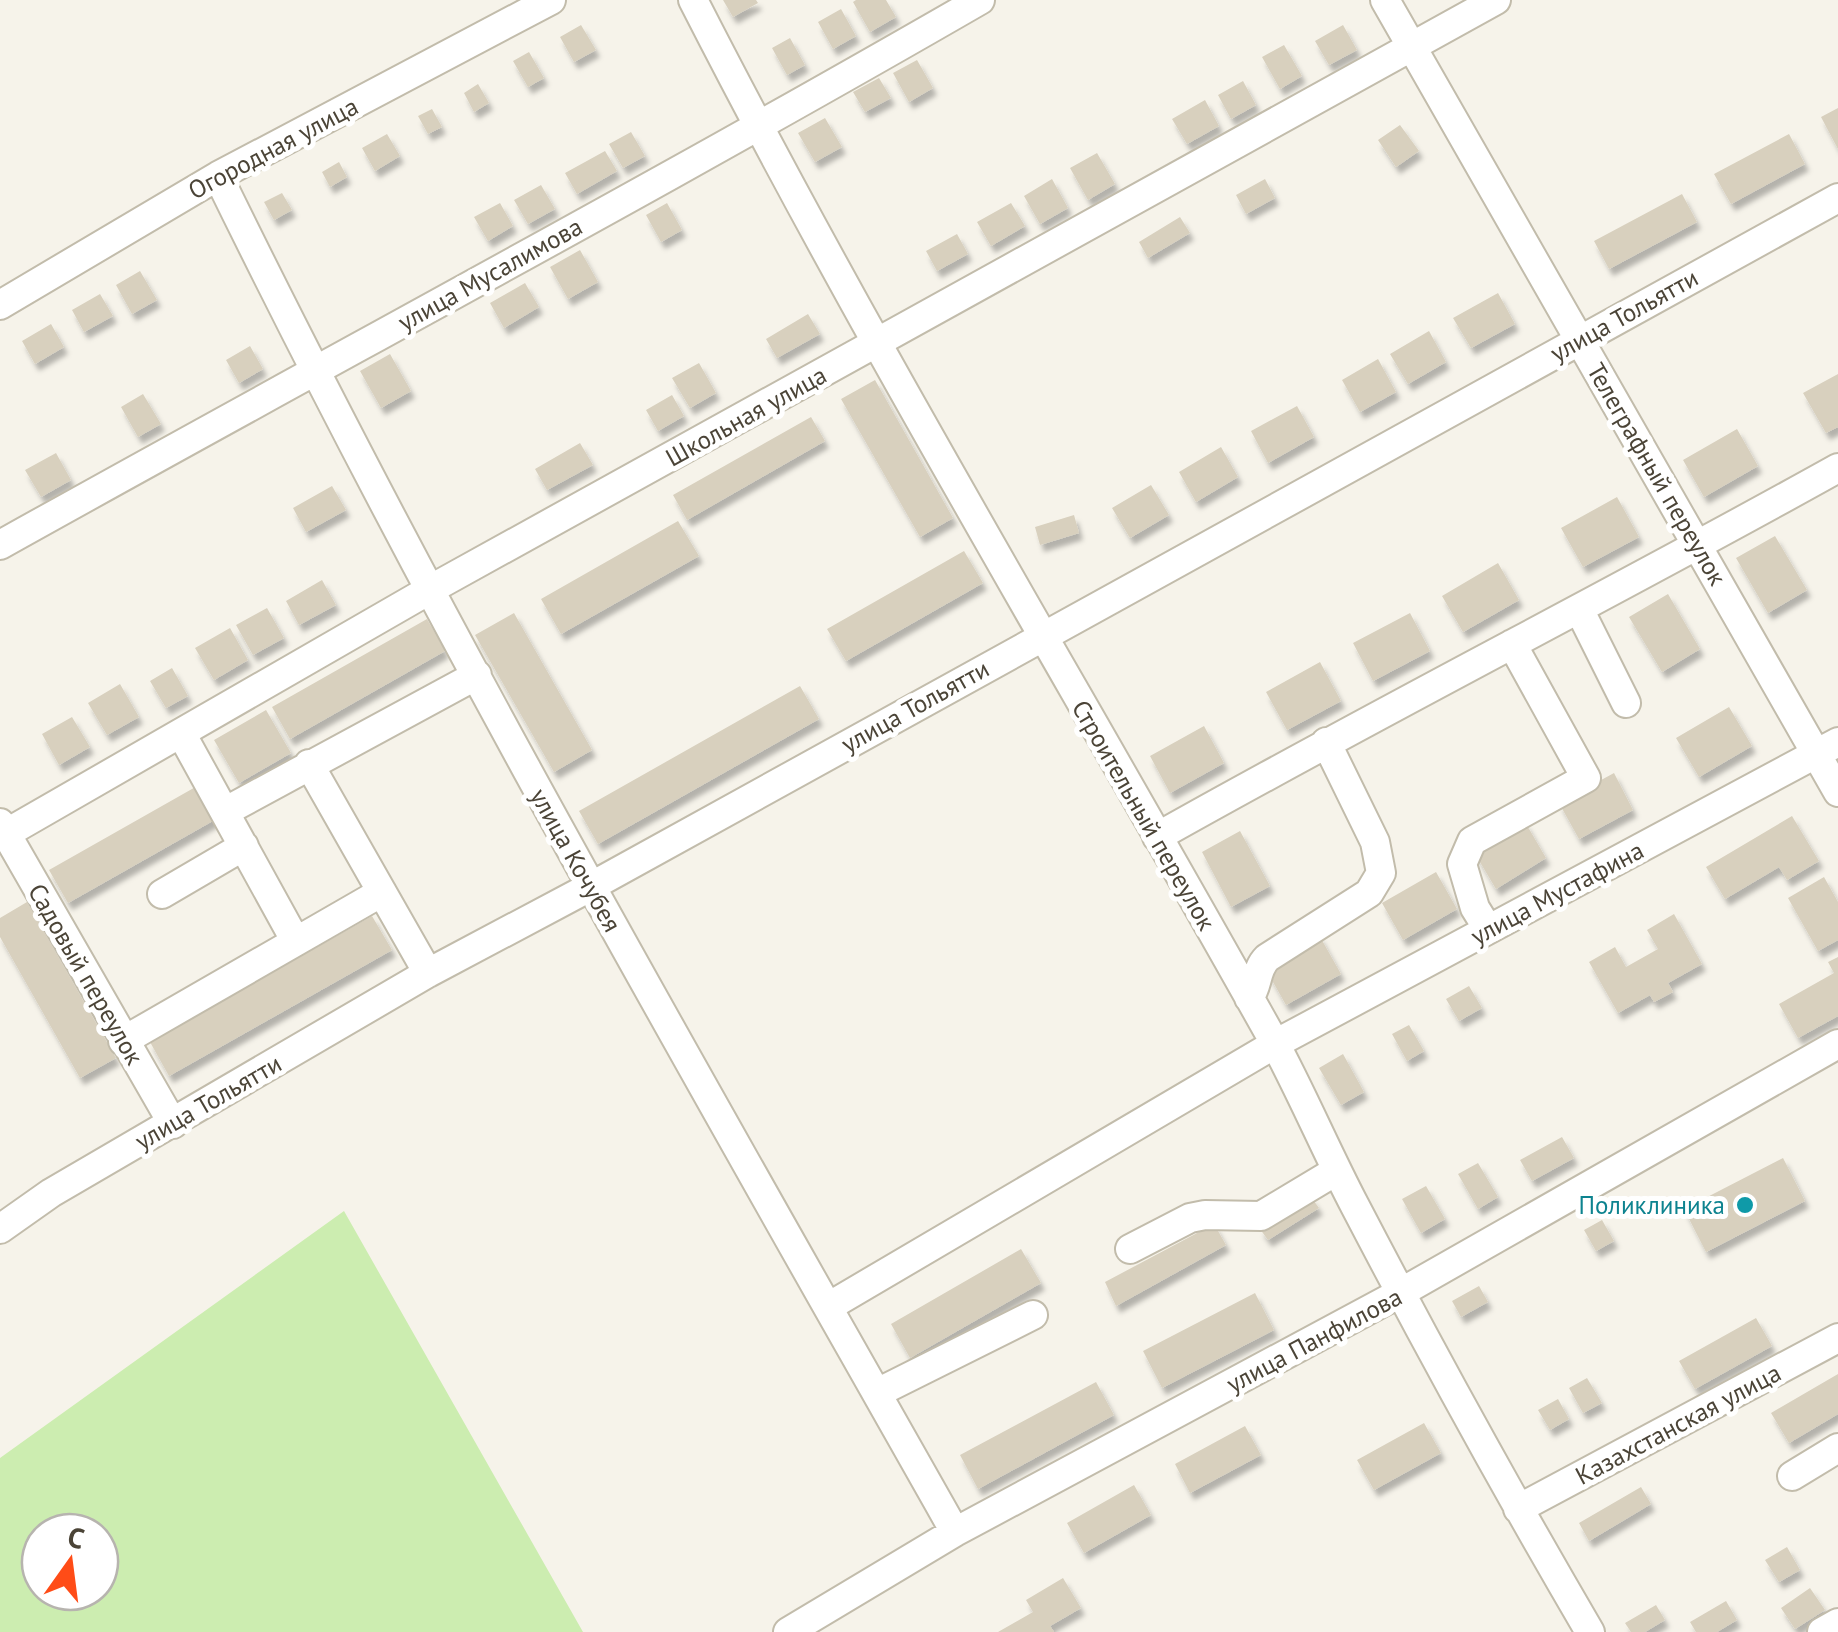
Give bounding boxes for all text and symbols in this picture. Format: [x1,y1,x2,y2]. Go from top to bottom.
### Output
street label: Огородная улица [183,90,363,206]
street label: улица Мусалимова [392,210,588,338]
street label: улица Тольятти [1544,261,1704,369]
street label: Телеграфный переулок [1580,357,1734,591]
street label: Школьная улица [660,359,832,473]
street label: улица Тольятти [835,652,995,760]
street label: Строительный переулок [1065,694,1223,936]
street label: улица Кочубея [523,783,629,937]
street label: улица Мустафина [1465,834,1649,952]
street label: Садовый переулок [21,878,151,1070]
street label: улица Тольятти [129,1047,287,1157]
place label: Поликлиника [1579,1189,1725,1221]
marker: Поликлиника [1734,1194,1756,1216]
street label: улица Панфилова [1221,1280,1407,1400]
street label: Казахстанская улица [1570,1356,1786,1492]
north arrow [20,1512,120,1612]
text: С [64,1517,88,1557]

